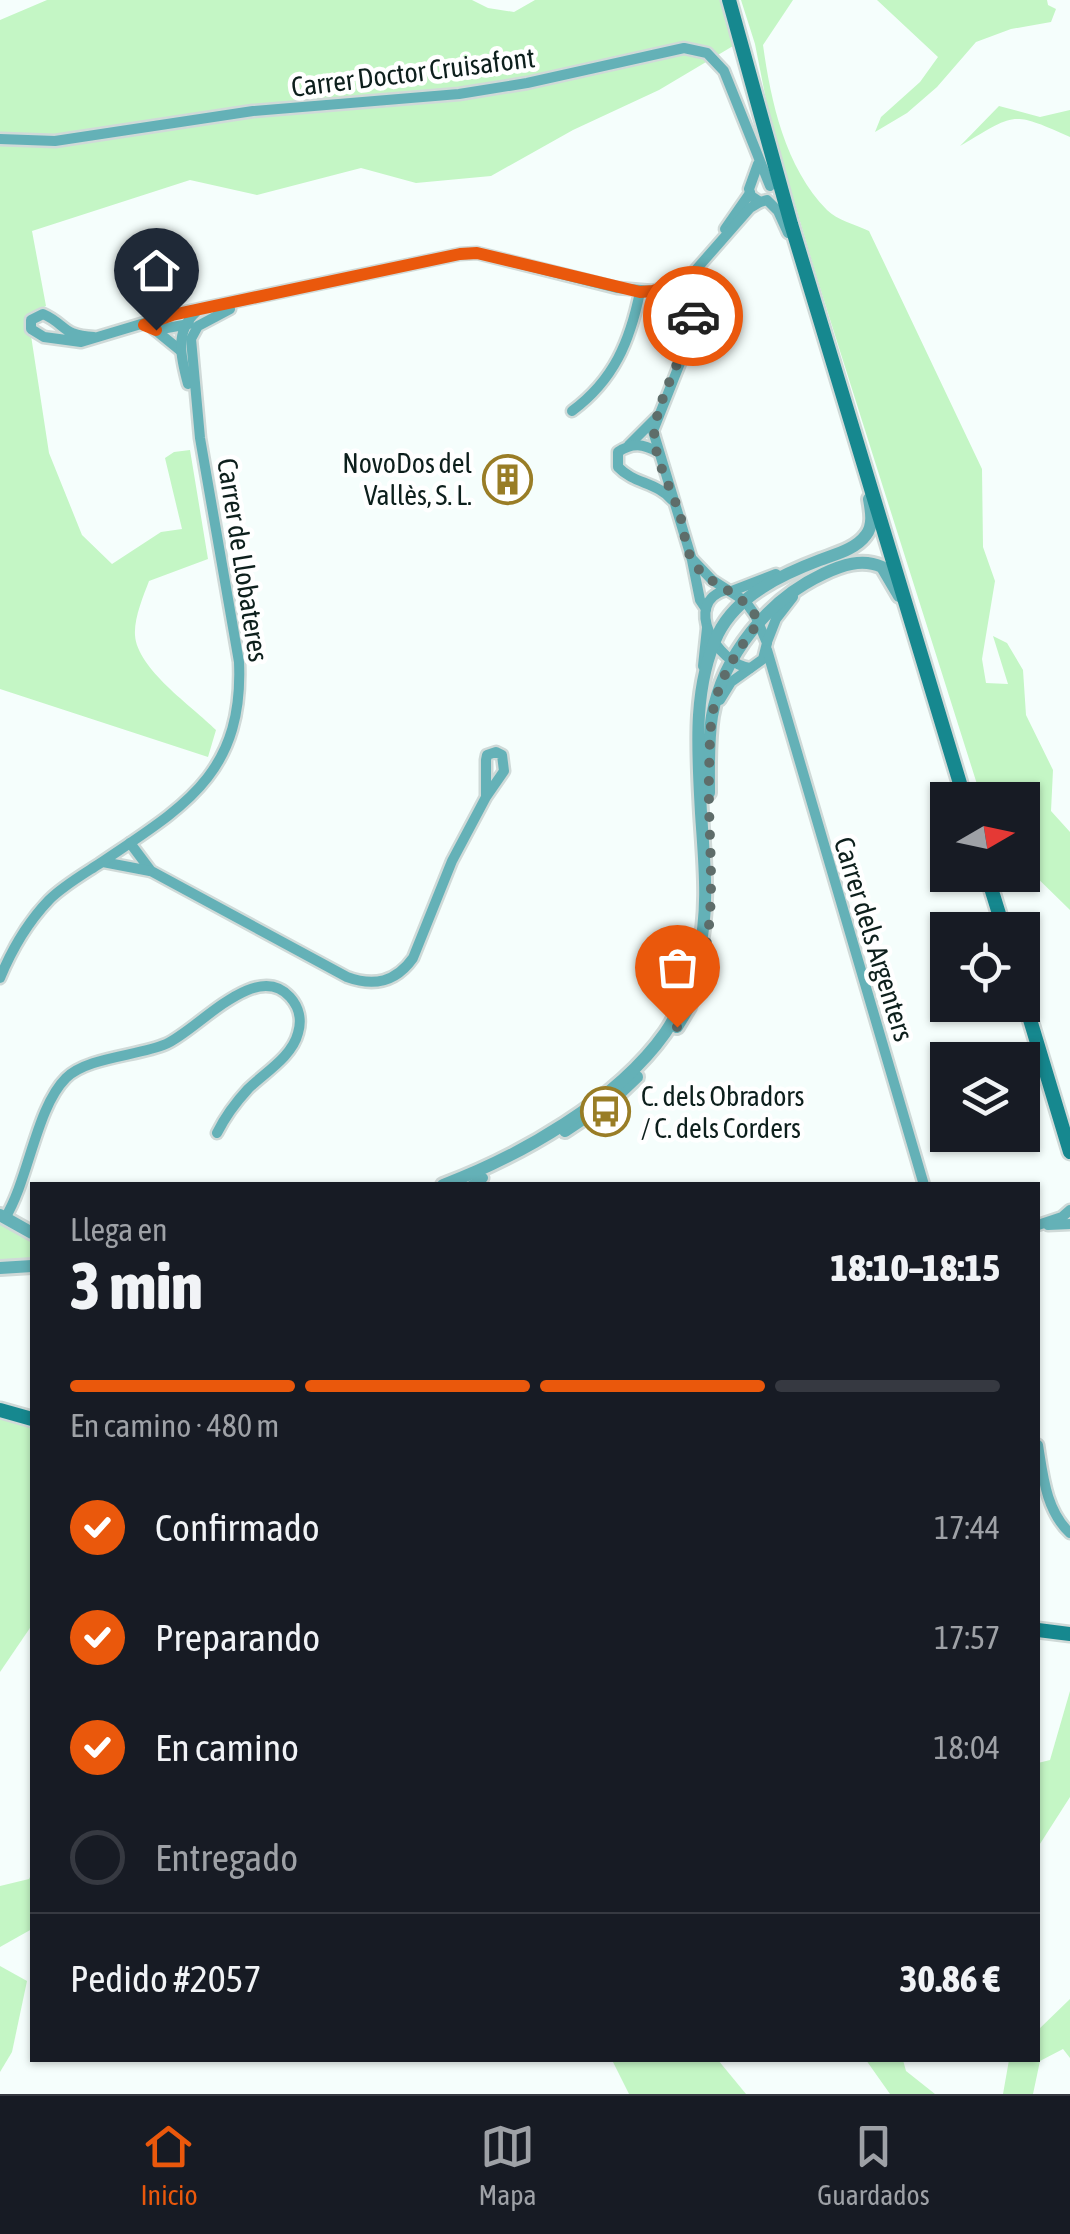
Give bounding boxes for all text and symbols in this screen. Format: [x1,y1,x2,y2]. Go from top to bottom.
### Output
street label: Carrer Doctor Cruisafont [289,41,537,103]
pin [114,228,199,331]
icon: home [129,243,184,298]
courier [643,266,743,366]
icon: car [666,289,721,344]
place label: NovoDos del Vallès, S. L. [342,447,473,511]
building icon: NovoDos del Vallès, S. L. [481,453,533,505]
street label: Carrer de Llobateres [211,456,275,664]
north arrow [930,782,1040,892]
map controls [930,782,1040,1152]
street label: Carrer dels Argenters [828,833,920,1045]
button: locate [930,912,1040,1022]
pin [635,925,720,1028]
icon: bag [650,940,705,995]
button: layers [930,1042,1040,1152]
place label: C. dels Obradors / C. dels Corders [641,1080,804,1144]
bus stop icon: C. dels Obradors / C. dels Corders [580,1086,632,1138]
text: Llega en [70,1211,168,1248]
text: 18:10–18:15 [830,1246,1000,1289]
text: 3 min [70,1248,203,1323]
text: En camino · 480 m [70,1407,279,1444]
icon: check [70,1500,125,1555]
text: Confirmado [155,1506,320,1549]
text: 17:44 [934,1509,1000,1546]
icon: check [70,1610,125,1665]
text: Preparando [155,1616,320,1659]
text: 17:57 [934,1619,1000,1656]
icon: check [70,1720,125,1775]
text: En camino [155,1726,299,1769]
text: 18:04 [934,1729,1000,1766]
text: Entregado [155,1836,298,1879]
text: Pedido #2057 [70,1957,261,2000]
text: 30.86 € [899,1957,1000,2000]
tab: Inicio [140,2119,198,2211]
tab: Mapa [478,2119,536,2211]
tab: Guardados [817,2119,930,2211]

